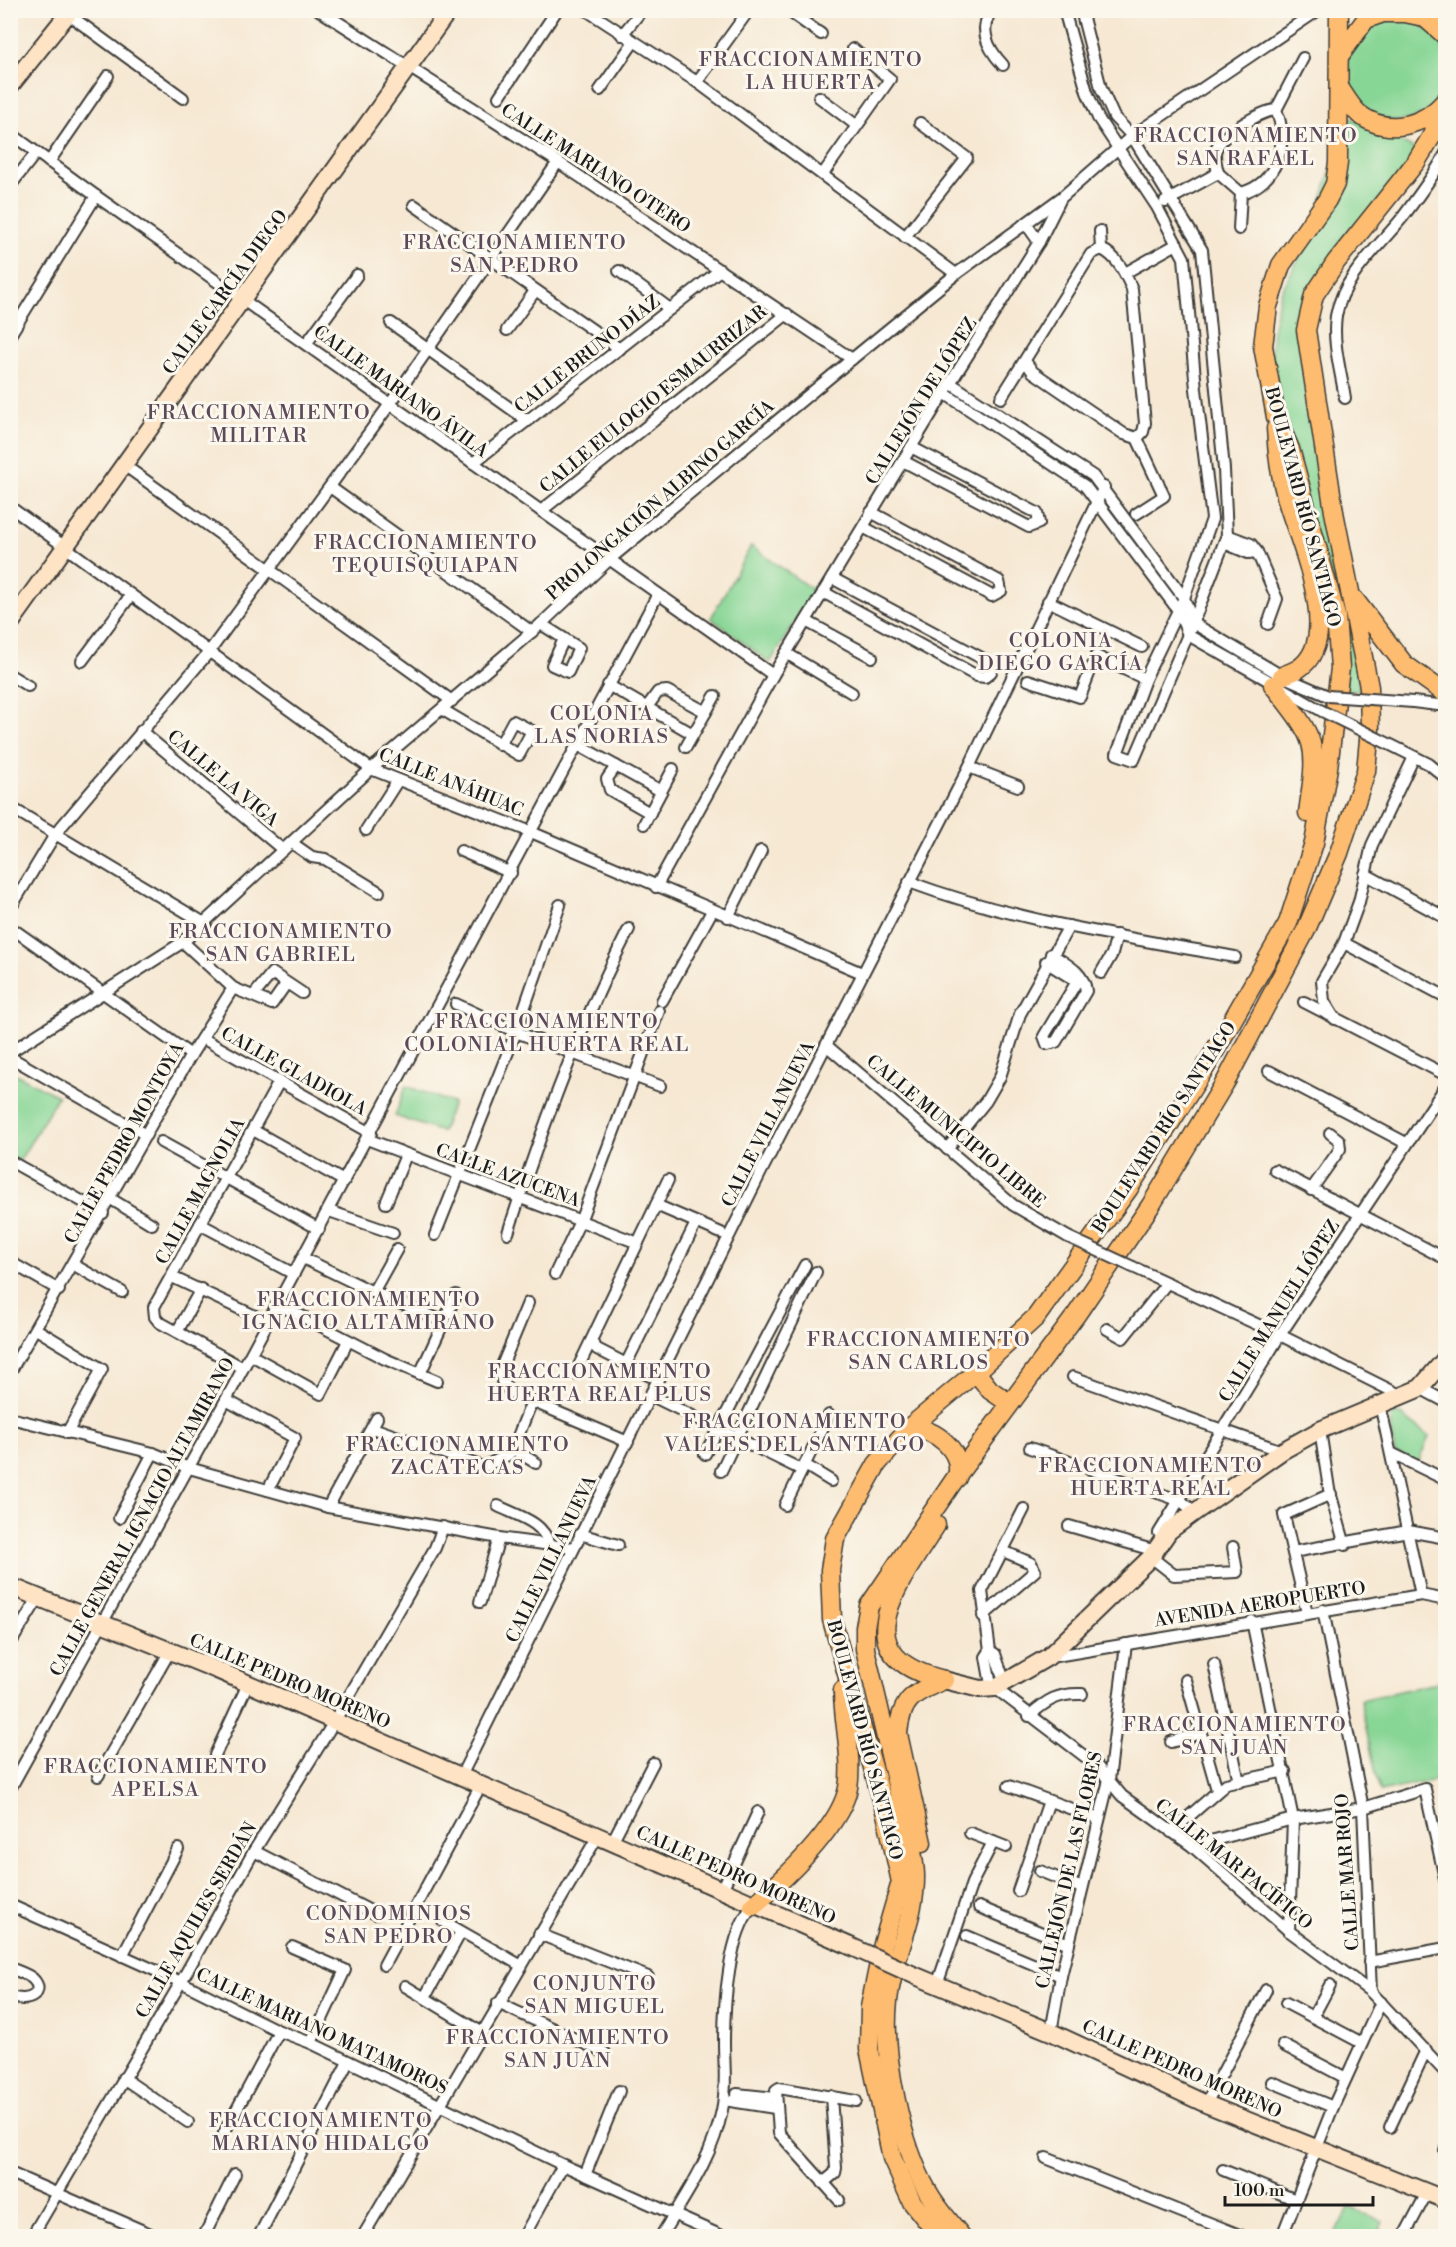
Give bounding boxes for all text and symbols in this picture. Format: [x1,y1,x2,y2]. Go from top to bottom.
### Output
district label: FRACCIONAMIENTO LA HUERTA [699,48,923,96]
street label: CALLE MARIANO OTERO [497,98,695,238]
district label: FRACCIONAMIENTO SAN RAFAEL [1134,124,1358,172]
street label: CALLE GARCÍA DIEGO [158,205,293,379]
district label: FRACCIONAMIENTO SAN PEDRO [403,231,627,279]
street label: CALLE BRUNO DÍAZ [510,290,665,419]
street label: CALLE EULOGIO ESMAURRIZAR [535,300,772,498]
street label: CALLEJÓN DE LÓPEZ [861,313,982,489]
street label: CALLE MARIANO ÁVILA [309,320,493,463]
street label: BOULEVARD RÍO SANTIAGO [1259,384,1346,630]
street label: PROLONGACIÓN ALBINO GARCÍA [542,395,780,606]
district label: FRACCIONAMIENTO MILITAR [147,401,371,449]
district label: FRACCIONAMIENTO TEQUISQUIAPAN [314,531,538,579]
district label: COLONIA DIEGO GARCÍA [978,629,1144,677]
district label: COLONIA LAS NORIAS [534,702,670,750]
street label: CALLE LA VIGA [162,725,284,832]
street label: CALLE ANÁHUAC [375,743,526,822]
district label: FRACCIONAMIENTO SAN GABRIEL [169,920,393,968]
district label: FRACCIONAMIENTO COLONIAL HUERTA REAL [404,1010,690,1058]
street label: BOULEVARD RÍO SANTIAGO [1087,1017,1242,1238]
street label: CALLE GLADIOLA [217,1022,371,1121]
street label: CALLE VILLANUEVA [717,1037,821,1211]
street label: CALLE PEDRO MONTOYA [59,1038,190,1248]
street label: CALLE MUNICIPIO LIBRE [861,1050,1050,1213]
street label: CALLE MAGNOLIA [151,1113,251,1269]
street label: CALLE AZUCENA [432,1139,584,1213]
street label: CALLE MANUEL LÓPEZ [1214,1216,1345,1407]
district label: FRACCIONAMIENTO IGNACIO ALTAMIRANO [242,1288,496,1336]
district label: FRACCIONAMIENTO SAN CARLOS [807,1328,1031,1376]
street label: CALLE GENERAL IGNACIO ALTAMIRANO [45,1354,240,1681]
district label: FRACCIONAMIENTO HUERTA REAL PLUS [488,1360,712,1408]
district label: FRACCIONAMIENTO VALLES DEL SANTIAGO [663,1410,926,1458]
district label: FRACCIONAMIENTO ZACATECAS [346,1433,570,1481]
district label: FRACCIONAMIENTO HUERTA REAL [1039,1454,1263,1502]
street label: CALLE VILLANUEVA [501,1471,602,1647]
street label: AVENIDA AEROPUERTO [1152,1576,1367,1633]
street label: BOULEVARD RÍO SANTIAGO [821,1617,908,1863]
street label: CALLE PEDRO MORENO [186,1629,394,1734]
district label: FRACCIONAMIENTO SAN JUAN [1123,1713,1347,1761]
street label: CALLEJÓN DE LAS FLORES [1031,1749,1108,1991]
district label: FRACCIONAMIENTO APELSA [44,1755,268,1803]
street label: CALLE MAR ROJO [1331,1793,1364,1951]
street label: CALLE MAR PACÍFICO [1150,1794,1317,1935]
street label: CALLE AQUILES SERDÁN [131,1818,262,2022]
street label: CALLE PEDRO MORENO [632,1821,839,1930]
district label: CONDOMINIOS SAN PEDRO [306,1902,472,1950]
street label: CALLE MARIANO MATAMOROS [192,1963,451,2100]
district label: CONJUNTO SAN MIGUEL [525,1972,665,2020]
street label: CALLE PEDRO MORENO [1078,2015,1285,2124]
district label: FRACCIONAMIENTO SAN JUAN [446,2026,670,2074]
district label: FRACCIONAMIENTO MARIANO HIDALGO [209,2109,433,2157]
scale bar [1225,2169,1374,2207]
text: 100 m [1234,2179,1285,2202]

